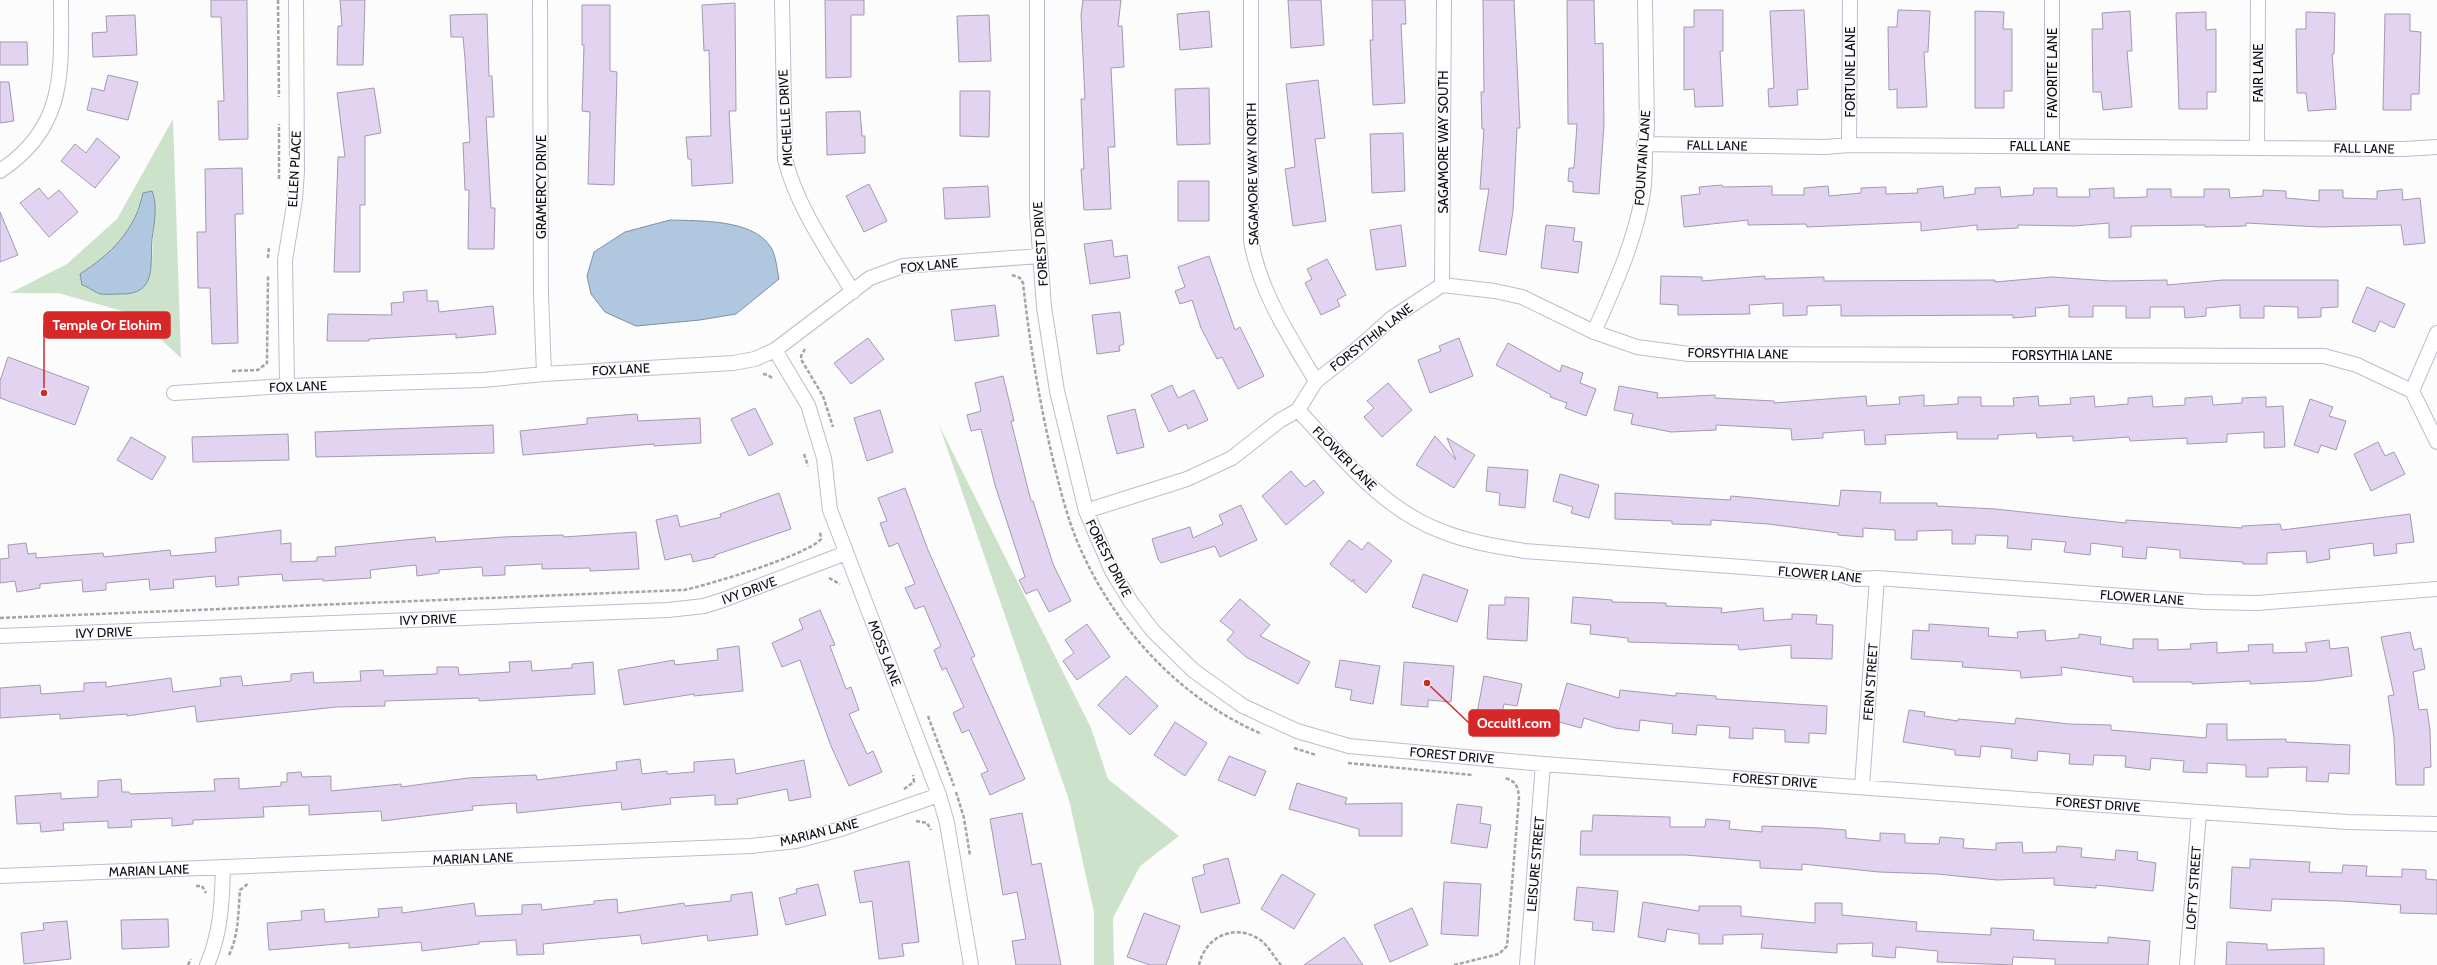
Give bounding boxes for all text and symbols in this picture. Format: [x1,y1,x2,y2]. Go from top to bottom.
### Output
street label: FORTUNE LANE [1842,27,1858,117]
street label: FAVORITE LANE [2044,28,2060,118]
street label: FAIR LANE [2250,43,2266,103]
street label: MICHELLE DRIVE [774,69,796,167]
street label: SAGAMORE WAY SOUTH [1435,70,1451,214]
street label: SAGAMORE WAY NORTH [1243,102,1261,246]
street label: FOUNTAIN LANE [1631,110,1653,206]
street label: ELLEN PLACE [284,130,304,208]
street label: GRAMERCY DRIVE [533,135,549,239]
street label: FALL LANE [1686,136,1748,154]
street label: FALL LANE [2010,138,2070,154]
street label: FALL LANE [2333,139,2395,157]
street label: FOREST DRIVE [1029,201,1051,287]
street label: FOX LANE [899,254,959,276]
street label: FORSYTHIA LANE [1326,300,1416,374]
callout: Temple Or Elohim [44,312,170,338]
text: Temple Or Elohim [52,316,162,334]
street label: FORSYTHIA LANE [1687,344,1789,362]
street label: FORSYTHIA LANE [2012,347,2112,363]
street label: FOX LANE [592,359,650,379]
street label: FOX LANE [269,377,327,395]
street label: FLOWER LANE [1310,423,1380,493]
street label: FOREST DRIVE [1083,517,1135,599]
street label: FLOWER LANE [1777,562,1863,586]
street label: IVY DRIVE [719,573,779,607]
street label: FLOWER LANE [2100,586,2184,608]
street label: IVY DRIVE [399,610,457,628]
street label: MOSS LANE [865,618,905,688]
street label: IVY DRIVE [75,623,133,641]
street label: FERN STREET [1859,643,1881,721]
callout: Occult1.com [1469,710,1559,736]
text: Occult1.com [1477,714,1551,732]
street label: FOREST DRIVE [1409,743,1495,767]
street label: FOREST DRIVE [1732,769,1818,791]
street label: FOREST DRIVE [2055,793,2141,815]
street label: MARIAN LANE [778,814,860,850]
street label: LEISURE STREET [1523,816,1547,912]
street label: LOFTY STREET [2182,845,2204,930]
street label: MARIAN LANE [432,849,514,867]
street label: MARIAN LANE [108,861,190,879]

